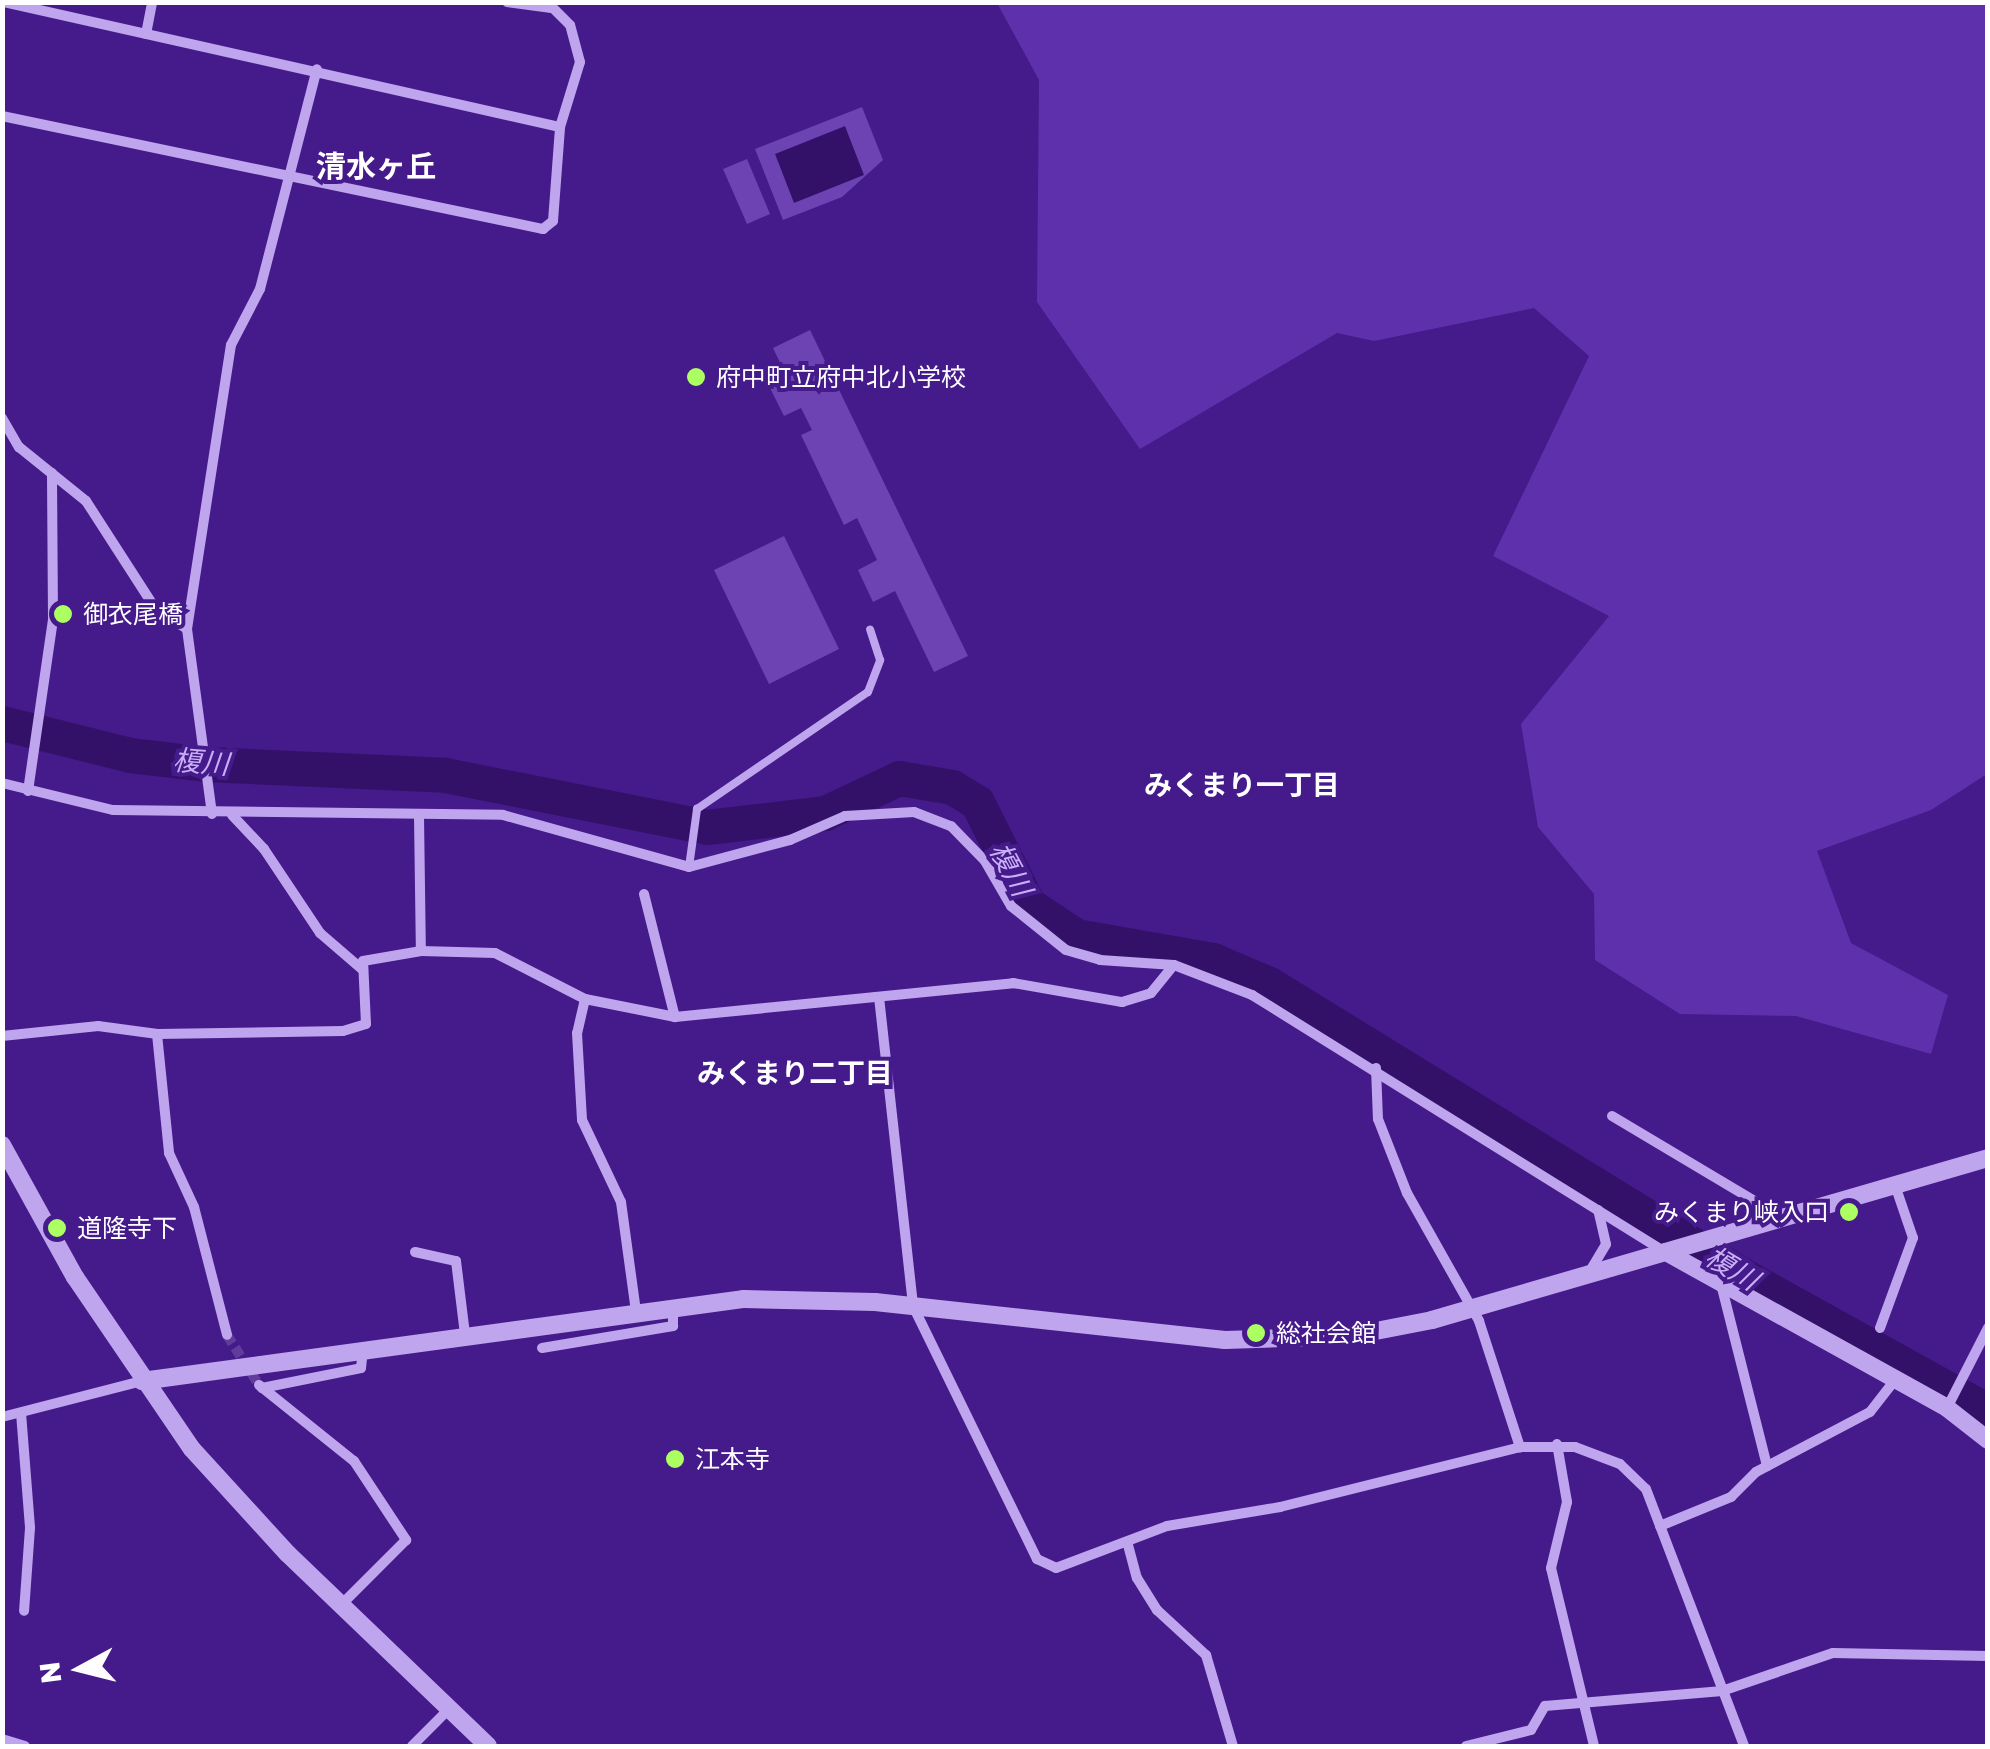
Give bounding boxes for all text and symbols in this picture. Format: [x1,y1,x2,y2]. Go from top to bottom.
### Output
district label: 清水ヶ丘 [316,148,436,184]
place label: 府中町立府中北小学校 [716,362,966,392]
marker: 府中町立府中北小学校 [685,366,707,388]
place label: 御衣尾橋 [83,599,183,629]
marker: 御衣尾橋 [52,603,74,625]
water label: 榎川 [172,743,230,781]
district label: みくまり一丁目 [1144,768,1340,802]
water label: 榎川 [983,836,1039,902]
district label: みくまり二丁目 [697,1056,893,1090]
place label: みくまり峡入口 [1654,1197,1829,1227]
marker: みくまり峡入口 [1838,1201,1860,1223]
place label: 道隆寺下 [77,1213,177,1243]
marker: 道隆寺下 [46,1217,68,1239]
water label: 榎川 [1699,1239,1765,1297]
place label: 総社会館 [1276,1318,1376,1348]
marker: 総社会館 [1245,1322,1267,1344]
place label: 江本寺 [695,1444,770,1474]
marker: 江本寺 [664,1448,686,1470]
north arrow [30,1619,130,1719]
text: N [32,1660,67,1685]

